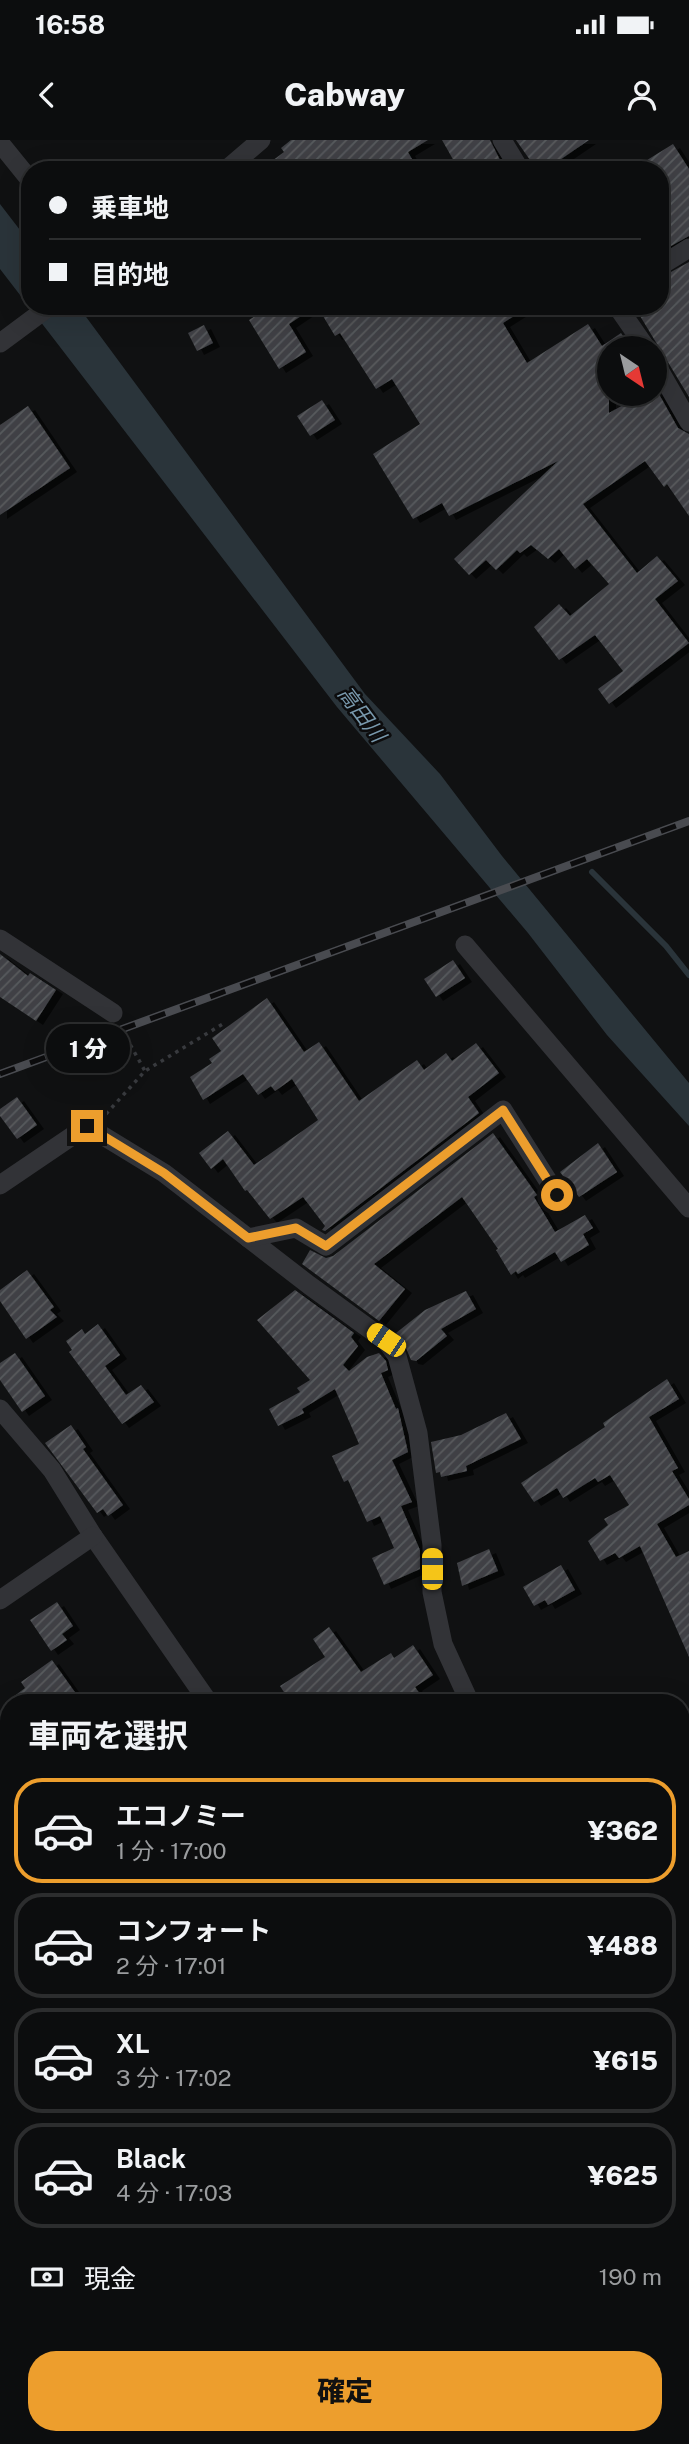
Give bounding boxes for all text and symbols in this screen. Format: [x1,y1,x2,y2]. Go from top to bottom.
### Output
text: 16:58 [35,9,105,40]
icon: back [28,76,66,114]
text: Cabway [284,76,405,113]
icon: person [623,76,661,114]
text: 乗車地 [91,192,169,223]
text: 目的地 [91,259,169,290]
north arrow [597,336,667,406]
map controls [597,336,667,406]
water label: 高田川 [333,681,392,748]
callout: 1 分 [45,1024,129,1074]
text: 1 分 [69,1035,107,1062]
route end [71,1110,103,1142]
route start [541,1179,573,1211]
car [363,1320,410,1360]
car [422,1548,443,1590]
text: 車両を選択 [28,1717,188,1754]
icon: car [32,1799,95,1862]
text: エコノミー [116,1800,246,1831]
text: ¥362 [588,1815,658,1846]
text: 1 分 · 17:00 [116,1837,227,1864]
icon: car [32,1914,95,1977]
text: コンフォート [116,1915,271,1946]
text: ¥488 [588,1930,658,1961]
text: 2 分 · 17:01 [116,1952,226,1979]
text: XL [116,2028,150,2059]
icon: car [32,2029,95,2092]
text: ¥615 [593,2045,658,2076]
text: 3 分 · 17:02 [116,2064,232,2091]
text: Black [116,2143,186,2174]
icon: car [32,2144,95,2207]
text: ¥625 [588,2160,658,2191]
text: 4 分 · 17:03 [116,2179,232,2206]
icon: cash [28,2258,66,2296]
text: 現金 [84,2263,136,2294]
text: 190 m [599,2263,662,2290]
button: 確定 [28,2351,662,2431]

